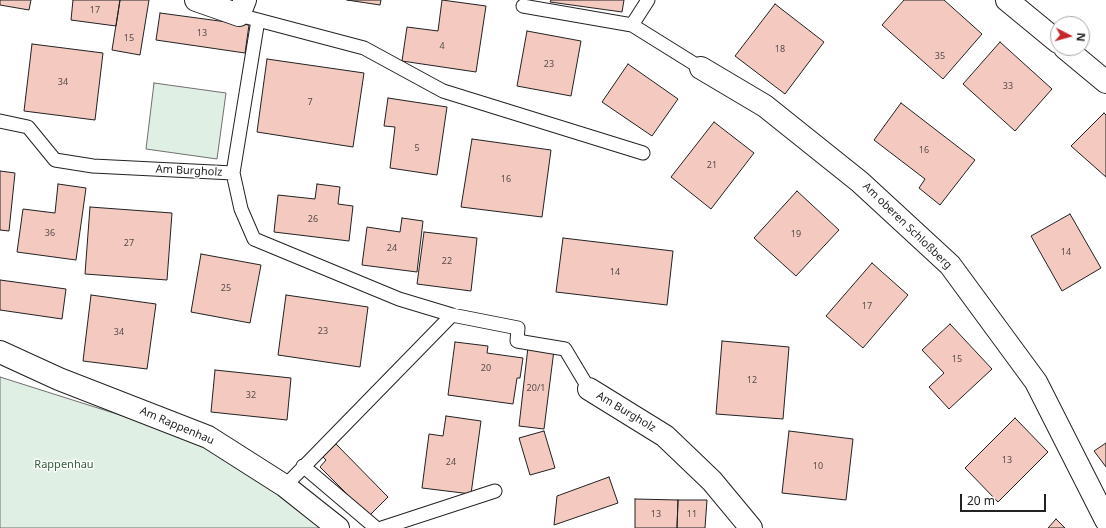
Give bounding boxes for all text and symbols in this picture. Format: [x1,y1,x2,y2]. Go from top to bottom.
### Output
house number: 17 [90,5,100,15]
north arrow [1050,16,1090,56]
house number: 13 [197,28,207,38]
text: N [1074,32,1089,42]
house number: 15 [124,33,134,43]
house number: 4 [439,41,445,51]
house number: 18 [775,44,785,54]
house number: 35 [935,51,945,61]
house number: 23 [544,59,554,69]
house number: 34 [58,77,68,87]
house number: 33 [1003,81,1013,91]
house number: 7 [307,97,313,107]
house number: 5 [414,143,420,153]
house number: 16 [919,145,929,155]
house number: 21 [707,160,717,170]
street label: Am Burgholz [155,163,223,179]
house number: 16 [501,174,511,184]
street label: Am oberen Schloßberg [860,180,954,272]
house number: 26 [308,214,318,224]
house number: 36 [45,228,55,238]
house number: 19 [791,229,801,239]
house number: 27 [124,238,134,248]
house number: 24 [387,243,397,253]
house number: 14 [1061,247,1071,257]
house number: 22 [442,256,452,266]
house number: 14 [610,267,620,277]
house number: 25 [221,283,231,293]
house number: 17 [862,301,872,311]
house number: 23 [318,326,328,336]
house number: 34 [114,327,124,337]
house number: 15 [952,354,962,364]
house number: 20 [481,363,491,373]
house number: 12 [747,375,757,385]
house number: 20/1 [527,383,545,393]
street label: Am Burgholz [594,389,658,435]
house number: 32 [246,390,256,400]
street label: Am Rappenhau [138,404,216,448]
house number: 13 [1002,455,1012,465]
house number: 24 [446,457,456,467]
park label: Rappenhau [34,458,94,472]
house number: 10 [813,461,823,471]
scale bar [962,486,1048,512]
text: 20 m [967,492,995,509]
house number: 13 [651,509,661,519]
house number: 11 [687,509,697,519]

